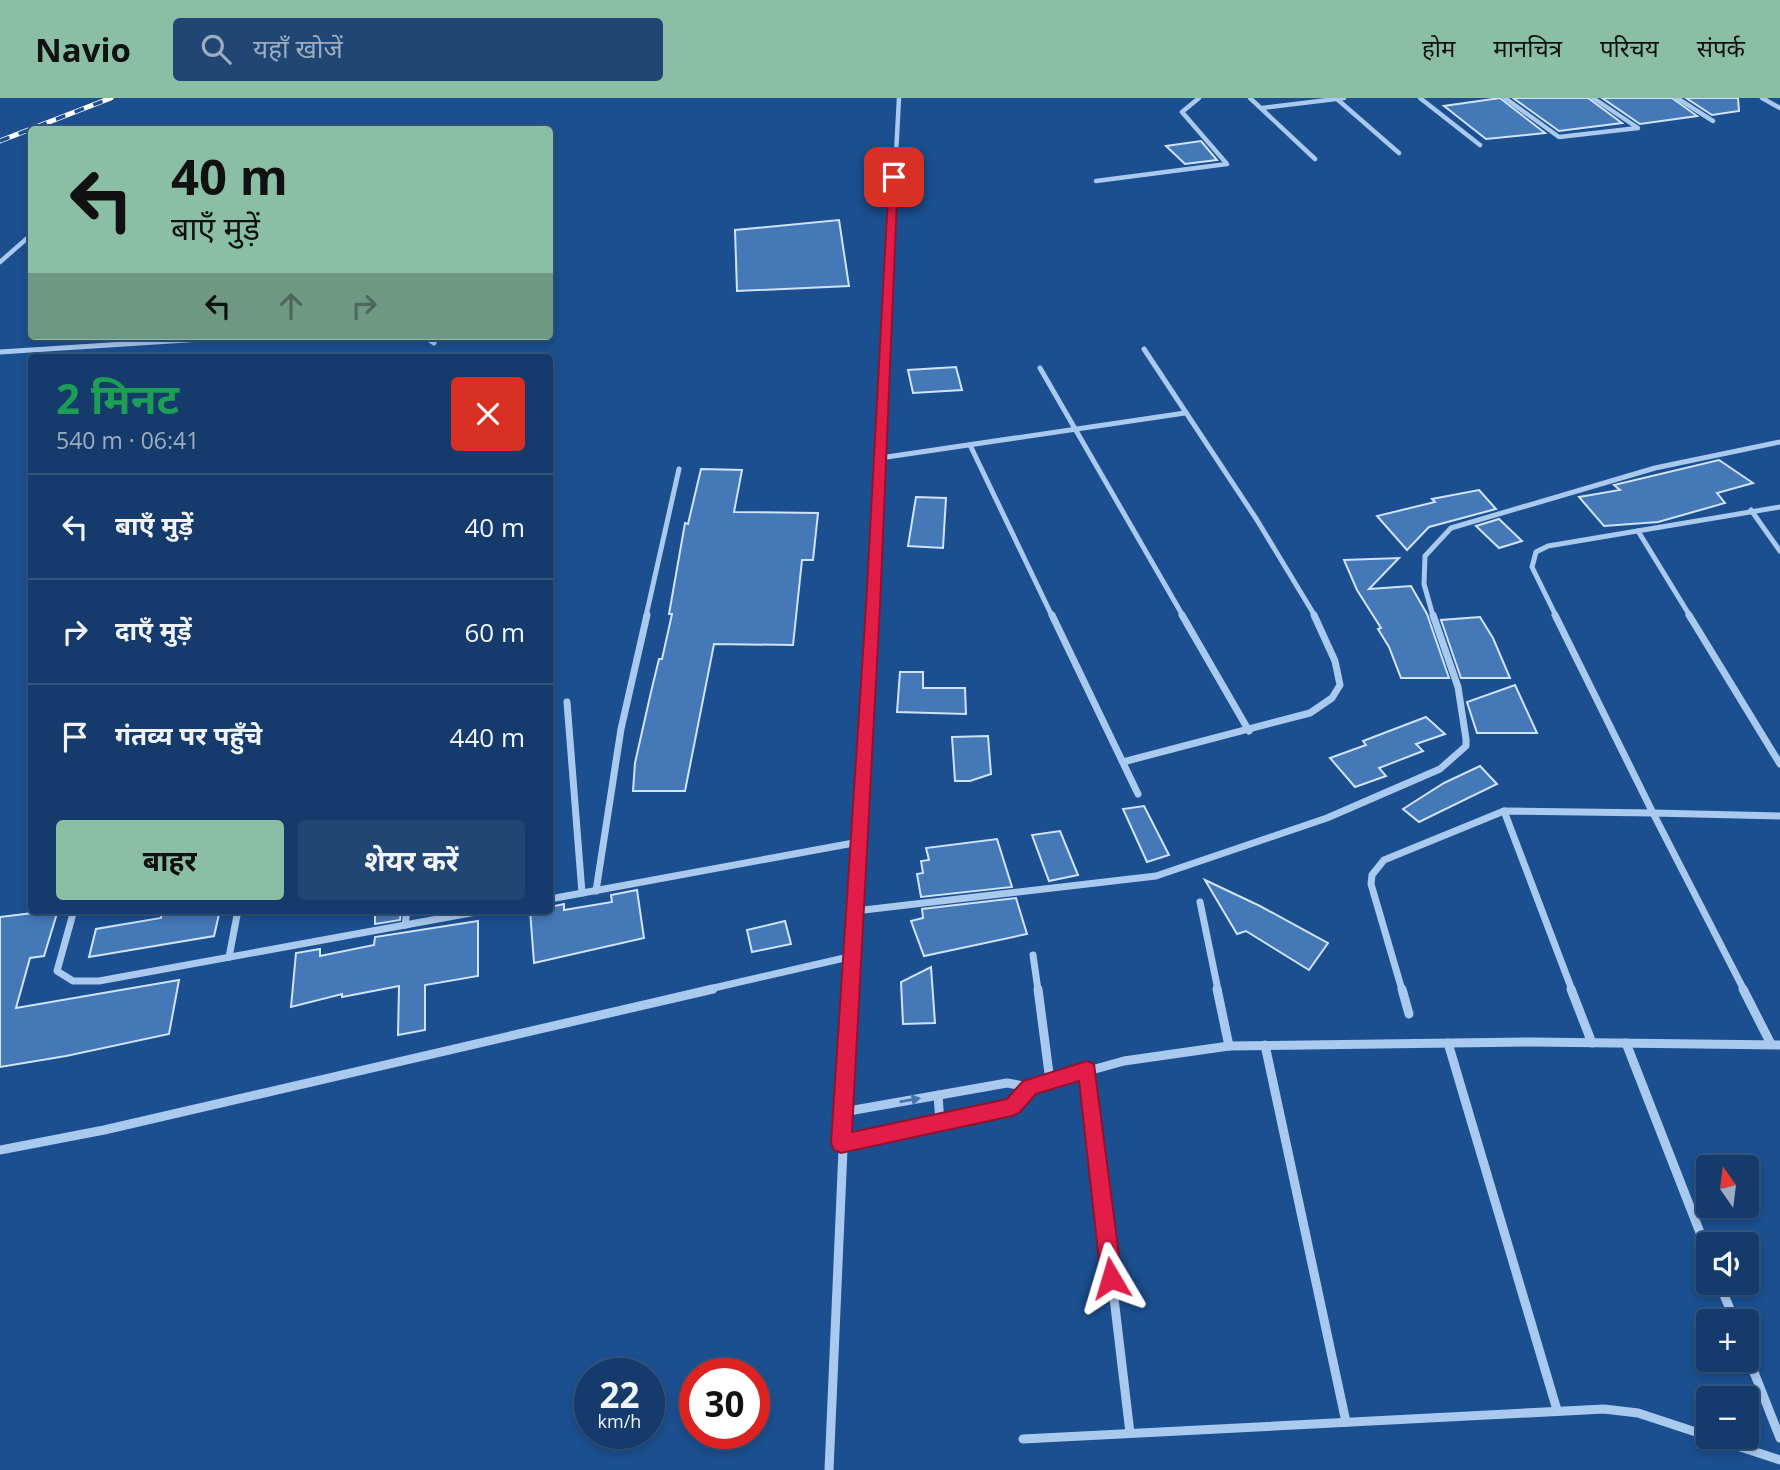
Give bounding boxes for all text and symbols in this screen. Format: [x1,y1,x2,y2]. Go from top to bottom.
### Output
search box [173,18,663,81]
text: Navio [35,27,131,72]
icon: search [197,30,235,68]
text: यहाँ खोजें [253,30,343,66]
text: होम [1422,31,1455,64]
text: मानचित्र [1493,31,1562,64]
text: परिचय [1600,31,1659,64]
text: संपर्क [1697,31,1745,64]
text: 40 m [171,143,288,209]
pin [864,147,924,207]
icon: left [56,154,147,245]
icon: arrive [875,158,913,196]
text: बाएँ मुड़ें [171,206,260,249]
icon: left [199,287,237,325]
icon: ahead [272,287,310,325]
icon: right [345,287,383,325]
text: 2 मिनट [56,369,179,426]
button: close [451,377,525,451]
text: 540 m · 06:41 [56,424,199,456]
text: बाएँ मुड़ें [115,507,193,543]
icon: left [56,508,94,546]
text: 40 m [464,509,525,545]
text: दाएँ मुड़ें [115,612,192,648]
icon: right [56,613,94,651]
text: 60 m [464,614,525,650]
text: गंतव्य पर पहुँचे [115,717,262,753]
icon: arrive [56,718,94,756]
text: 440 m [450,719,525,755]
button: बाहर [56,820,284,900]
button: शेयर करें [298,820,525,900]
one-way arrow [900,1094,922,1105]
north arrow [1696,1155,1759,1218]
map controls [1696,1155,1759,1449]
button: sound [1696,1232,1759,1295]
position arrow [1074,1241,1148,1315]
button: + [1696,1309,1759,1372]
speed limit sign: 30 [679,1358,770,1449]
text: 22 [599,1371,640,1418]
button: − [1696,1386,1759,1449]
text: km/h [598,1409,641,1433]

